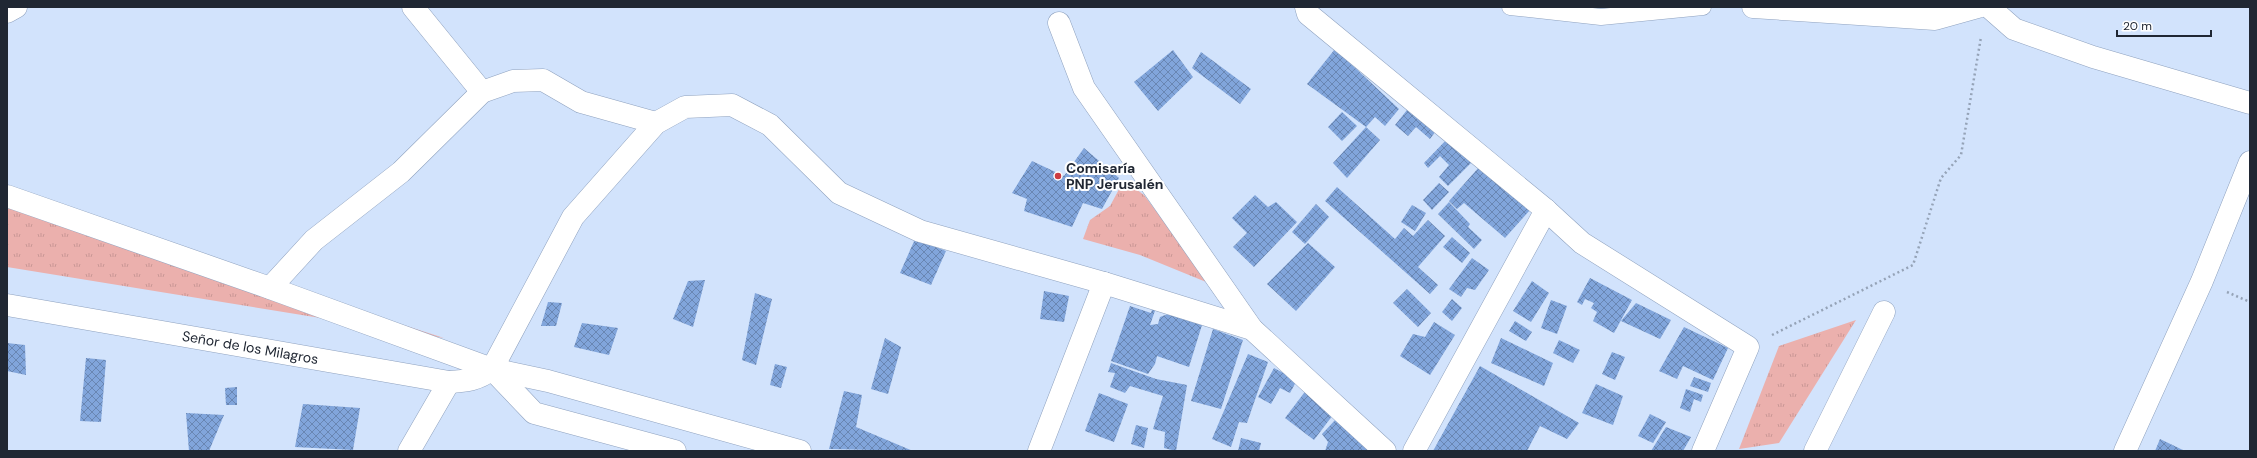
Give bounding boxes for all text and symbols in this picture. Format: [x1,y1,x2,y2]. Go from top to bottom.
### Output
scale bar [2117,12,2211,38]
text: 20 m [2123,18,2152,34]
place label: Comisaría PNP Jerusalén [1066,159,1164,193]
marker: Comisaría PNP Jerusalén [1053,171,1063,181]
street label: Señor de los Milagros [181,327,320,368]

